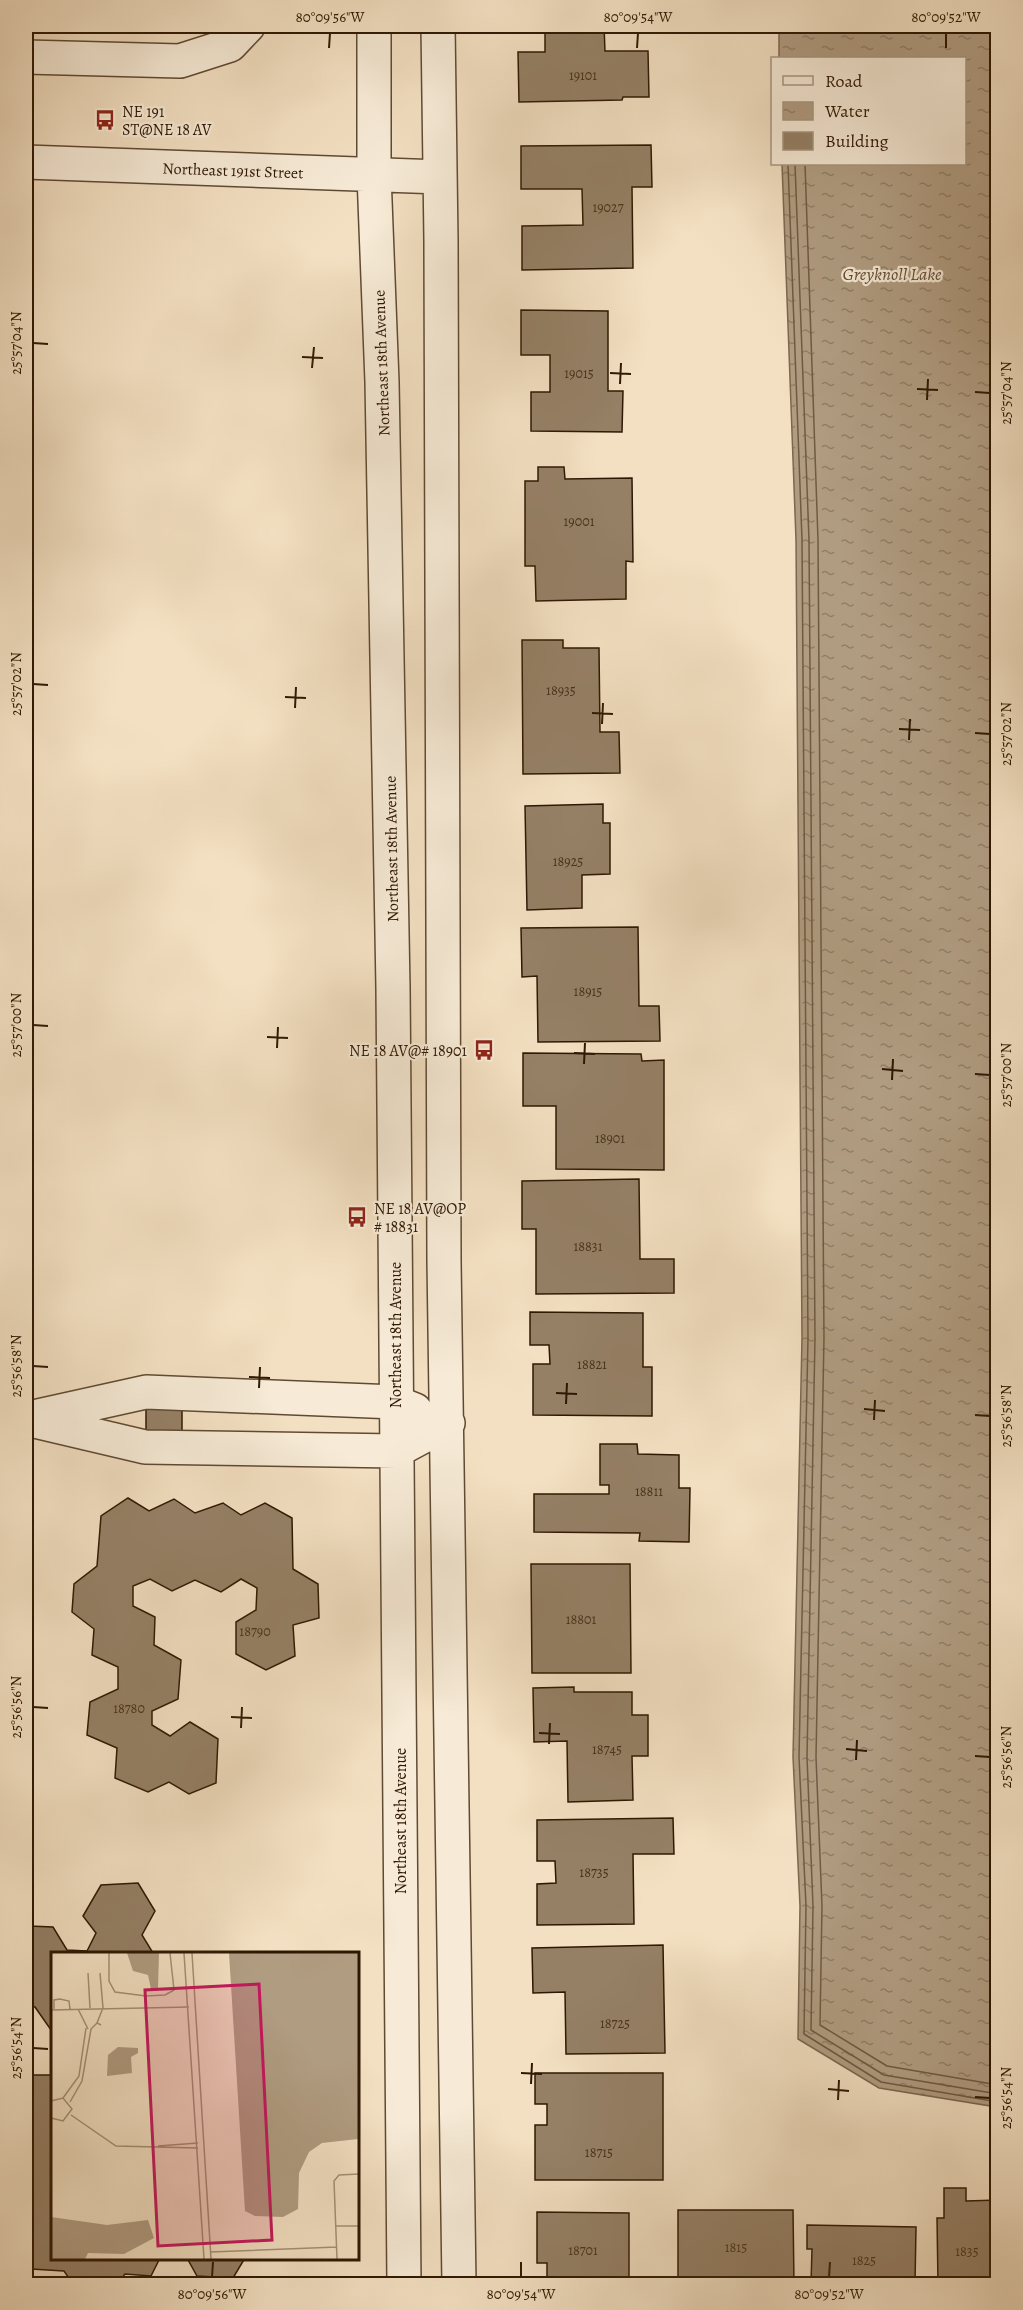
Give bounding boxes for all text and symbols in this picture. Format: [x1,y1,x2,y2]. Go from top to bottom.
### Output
text: 80°09'56"W [295,7,365,27]
text: 80°09'54"W [604,7,672,27]
text: 80°09'52"W [911,7,981,27]
legend [771,57,966,165]
house number: 19101 [569,66,597,85]
text: Road [825,69,863,93]
text: Water [824,99,870,123]
place label: NE 191 ST@NE 18 AV [122,101,212,141]
bus stop icon: NE 191 ST@NE 18 AV [93,108,117,132]
text: Building [825,129,889,153]
street label: Northeast 191st Street [162,158,304,184]
house number: 19027 [592,198,624,217]
water label: Greyknoll Lake [842,262,942,286]
street label: Northeast 18th Avenue [368,289,396,437]
text: 25°57'04"N [6,311,26,375]
text: 25°57'04"N [996,361,1016,425]
house number: 19015 [564,364,594,383]
house number: 19001 [564,512,595,531]
text: 25°57'02"N [6,652,26,716]
house number: 18935 [546,681,576,700]
text: 25°57'02"N [996,702,1016,766]
street label: Northeast 18th Avenue [380,776,404,922]
house number: 18925 [553,852,583,871]
house number: 18915 [574,982,602,1001]
text: 25°57'00"N [6,992,26,1057]
bus stop icon: NE 18 AV@# 18901 [472,1038,496,1062]
place label: NE 18 AV@# 18901 [349,1040,468,1062]
text: 25°57'00"N [996,1042,1016,1107]
house number: 18901 [595,1129,625,1148]
place label: NE 18 AV@OP # 18831 [374,1198,466,1238]
bus stop icon: NE 18 AV@OP # 18831 [345,1205,369,1229]
house number: 18831 [574,1237,603,1256]
street label: Northeast 18th Avenue [385,1262,407,1408]
text: 25°56'58"N [6,1334,26,1398]
house number: 18821 [577,1355,607,1374]
text: 25°56'58"N [996,1384,1016,1448]
house number: 18811 [635,1482,663,1501]
house number: 18801 [566,1610,597,1629]
house number: 18790 [239,1622,271,1641]
text: 25°56'56"N [6,1675,26,1738]
house number: 18780 [113,1699,145,1718]
text: 25°56'56"N [996,1725,1016,1788]
house number: 18745 [592,1740,622,1759]
street label: Northeast 18th Avenue [390,1748,412,1894]
house number: 18735 [579,1863,609,1882]
inset map [51,1952,358,2259]
house number: 18725 [600,2014,630,2033]
text: 25°56'54"N [6,2016,26,2079]
text: 25°56'54"N [996,2066,1016,2129]
house number: 18715 [585,2143,613,2162]
house number: 1815 [725,2238,747,2257]
house number: 18701 [568,2241,598,2260]
house number: 1835 [955,2242,979,2261]
house number: 1825 [852,2251,876,2270]
text: 80°09'56"W [177,2284,247,2304]
text: 80°09'54"W [487,2284,555,2304]
text: 80°09'52"W [794,2284,864,2304]

